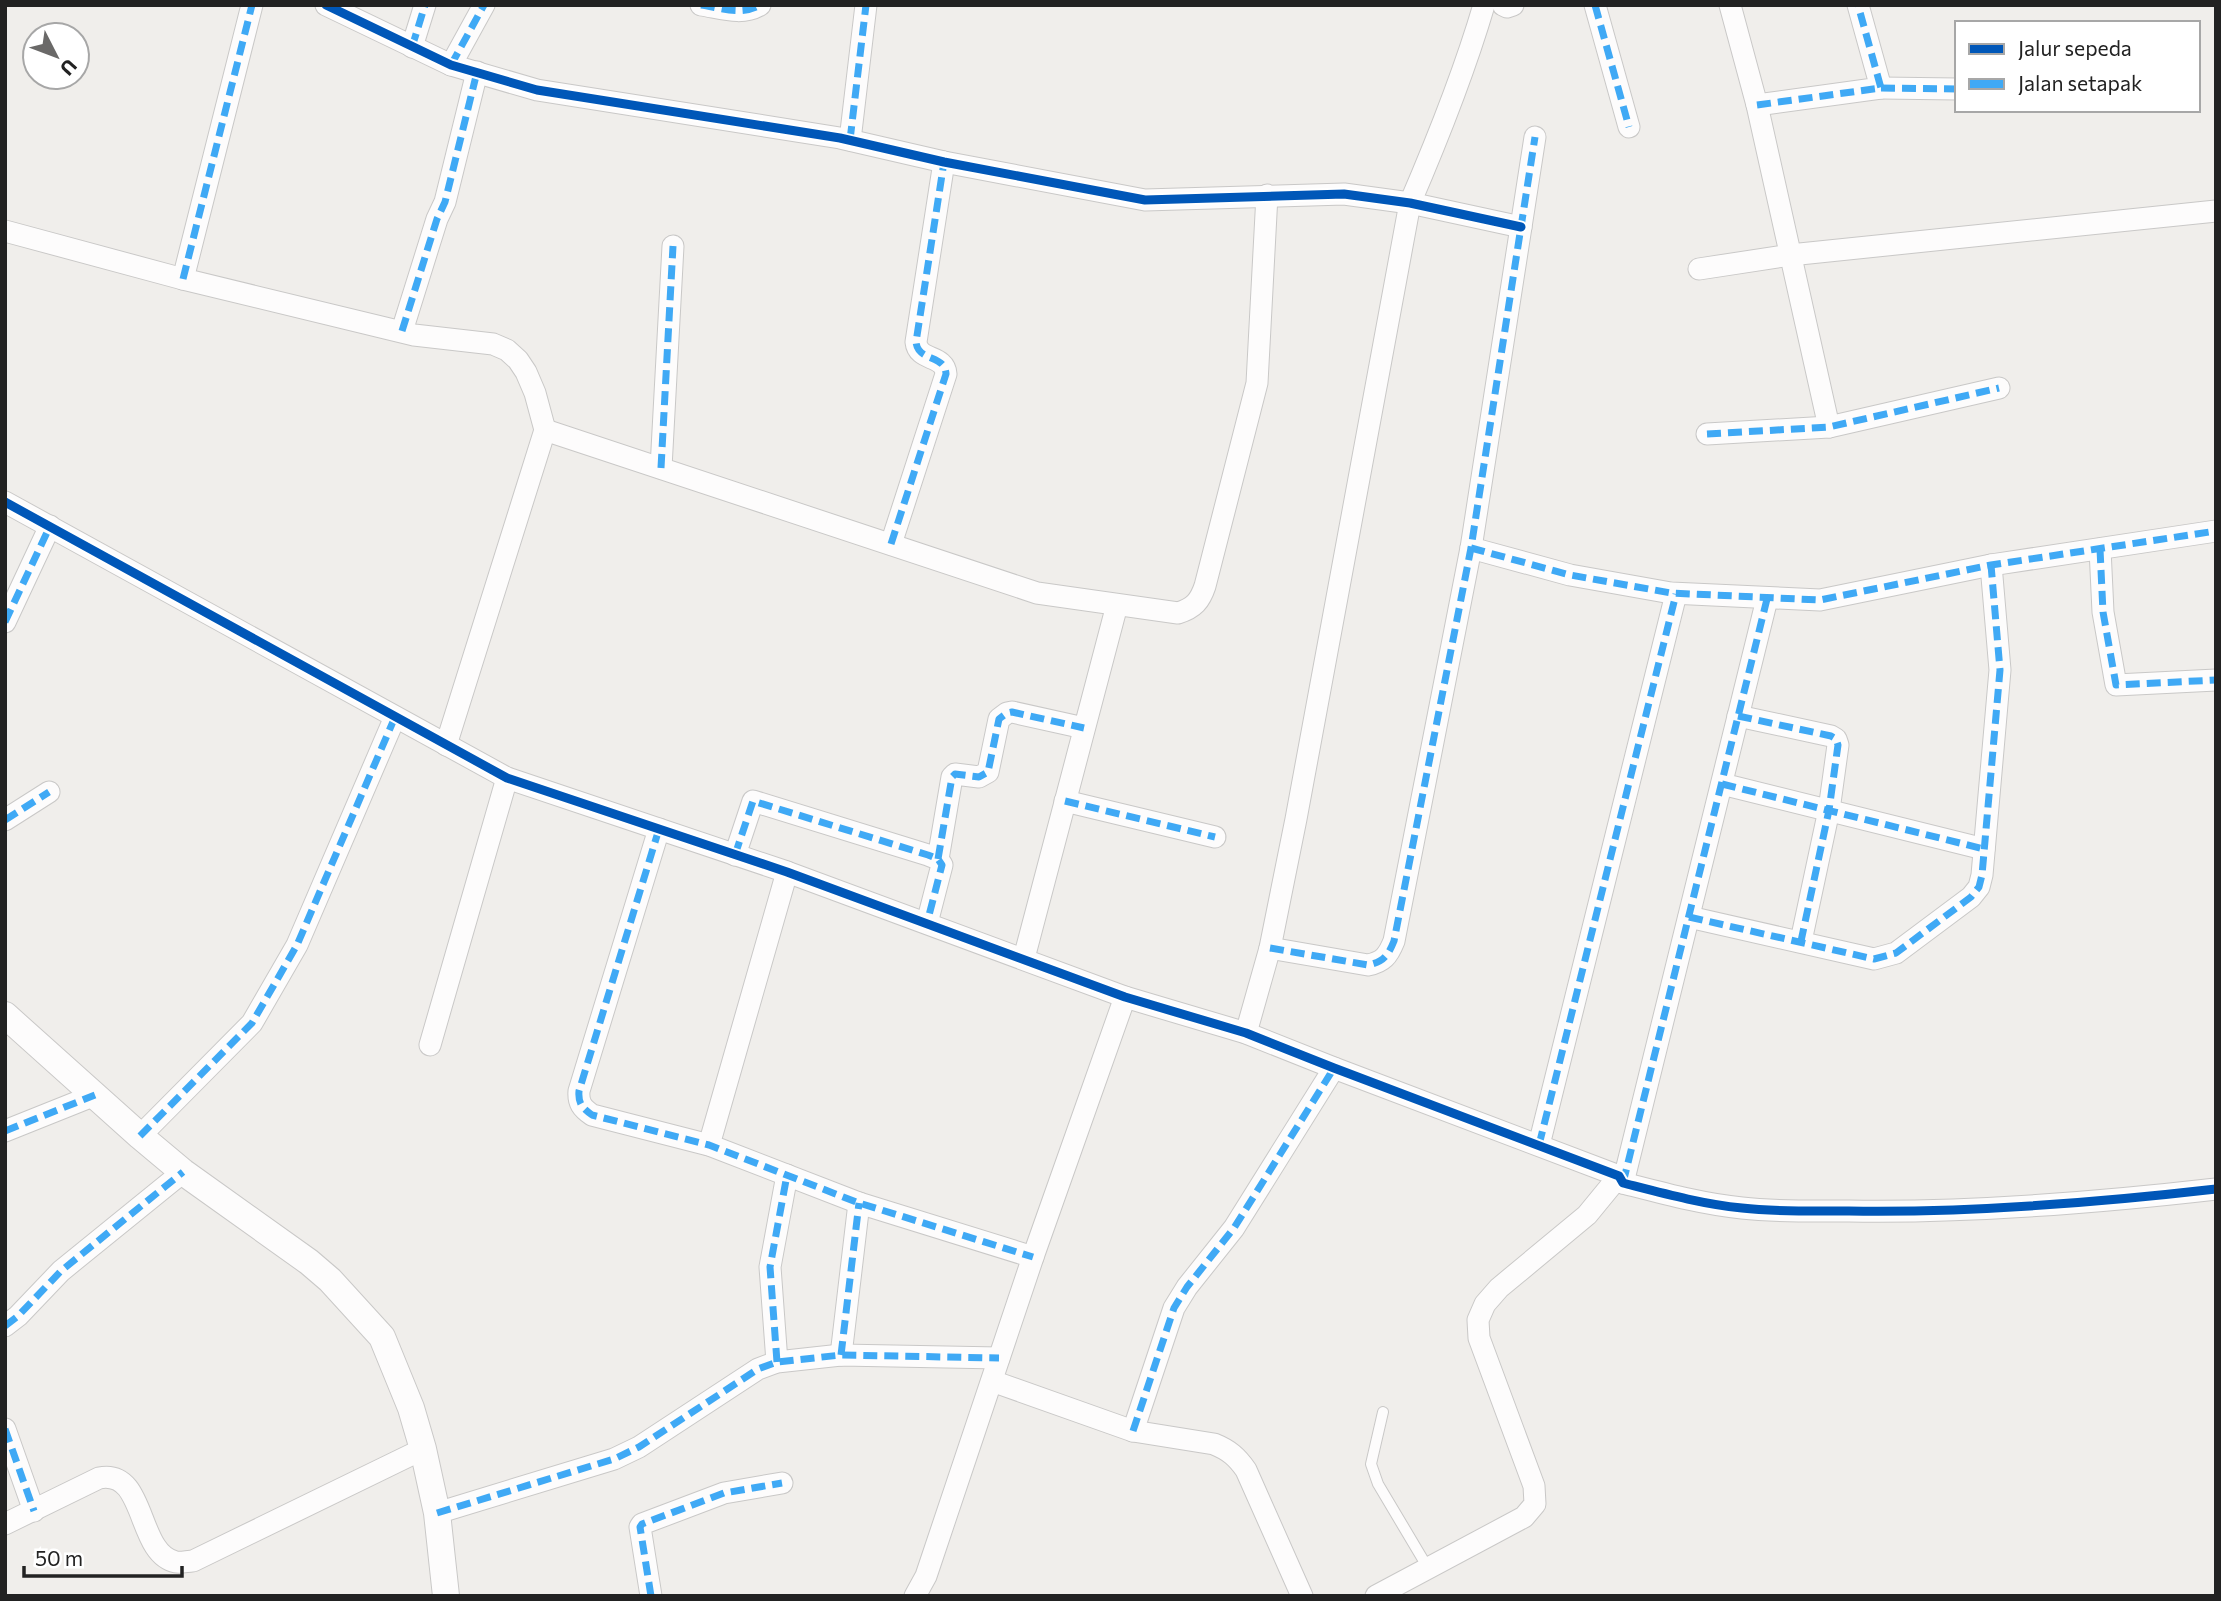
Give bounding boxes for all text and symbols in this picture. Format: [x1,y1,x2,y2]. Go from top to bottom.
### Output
north arrow [21,21,91,91]
legend [1955,21,2200,112]
text: Jalur sepeda [2018,35,2132,60]
text: U [56,55,82,81]
text: Jalan setapak [2018,70,2142,95]
scale bar [24,1534,182,1578]
text: 50 m [35,1545,83,1570]

